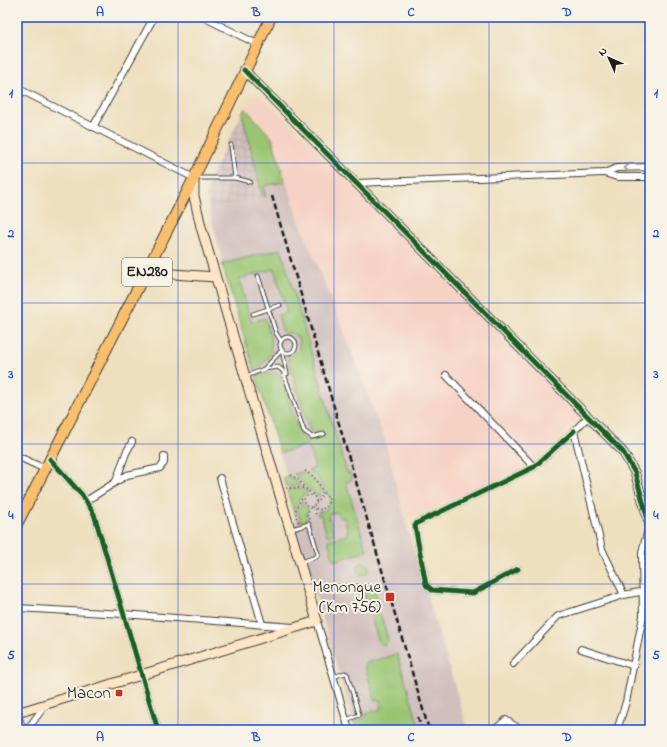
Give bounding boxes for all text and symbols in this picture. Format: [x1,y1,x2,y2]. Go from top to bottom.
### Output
text: A [96,3,104,22]
text: B [251,3,261,22]
text: C [407,3,415,22]
text: D [561,3,572,22]
north arrow [589,38,629,78]
text: N [594,43,611,60]
text: 1 [9,84,14,103]
text: 1 [654,84,659,103]
one-way arrow [624,164,630,172]
text: 2 [7,224,15,243]
text: 2 [652,224,660,243]
road number: EN280 [122,258,172,286]
text: 3 [7,365,14,384]
text: 3 [652,365,659,384]
text: 4 [7,506,14,525]
text: 4 [652,506,659,525]
place label: Menongue (Km 756) [313,575,381,620]
marker: Menongue (Km 756) [384,591,396,603]
text: 5 [7,646,15,665]
text: 5 [652,646,660,665]
place label: Macon [67,681,111,706]
marker: Macon [114,688,124,698]
text: A [96,728,104,747]
text: B [251,728,261,747]
text: C [407,728,415,747]
text: D [561,728,572,747]

